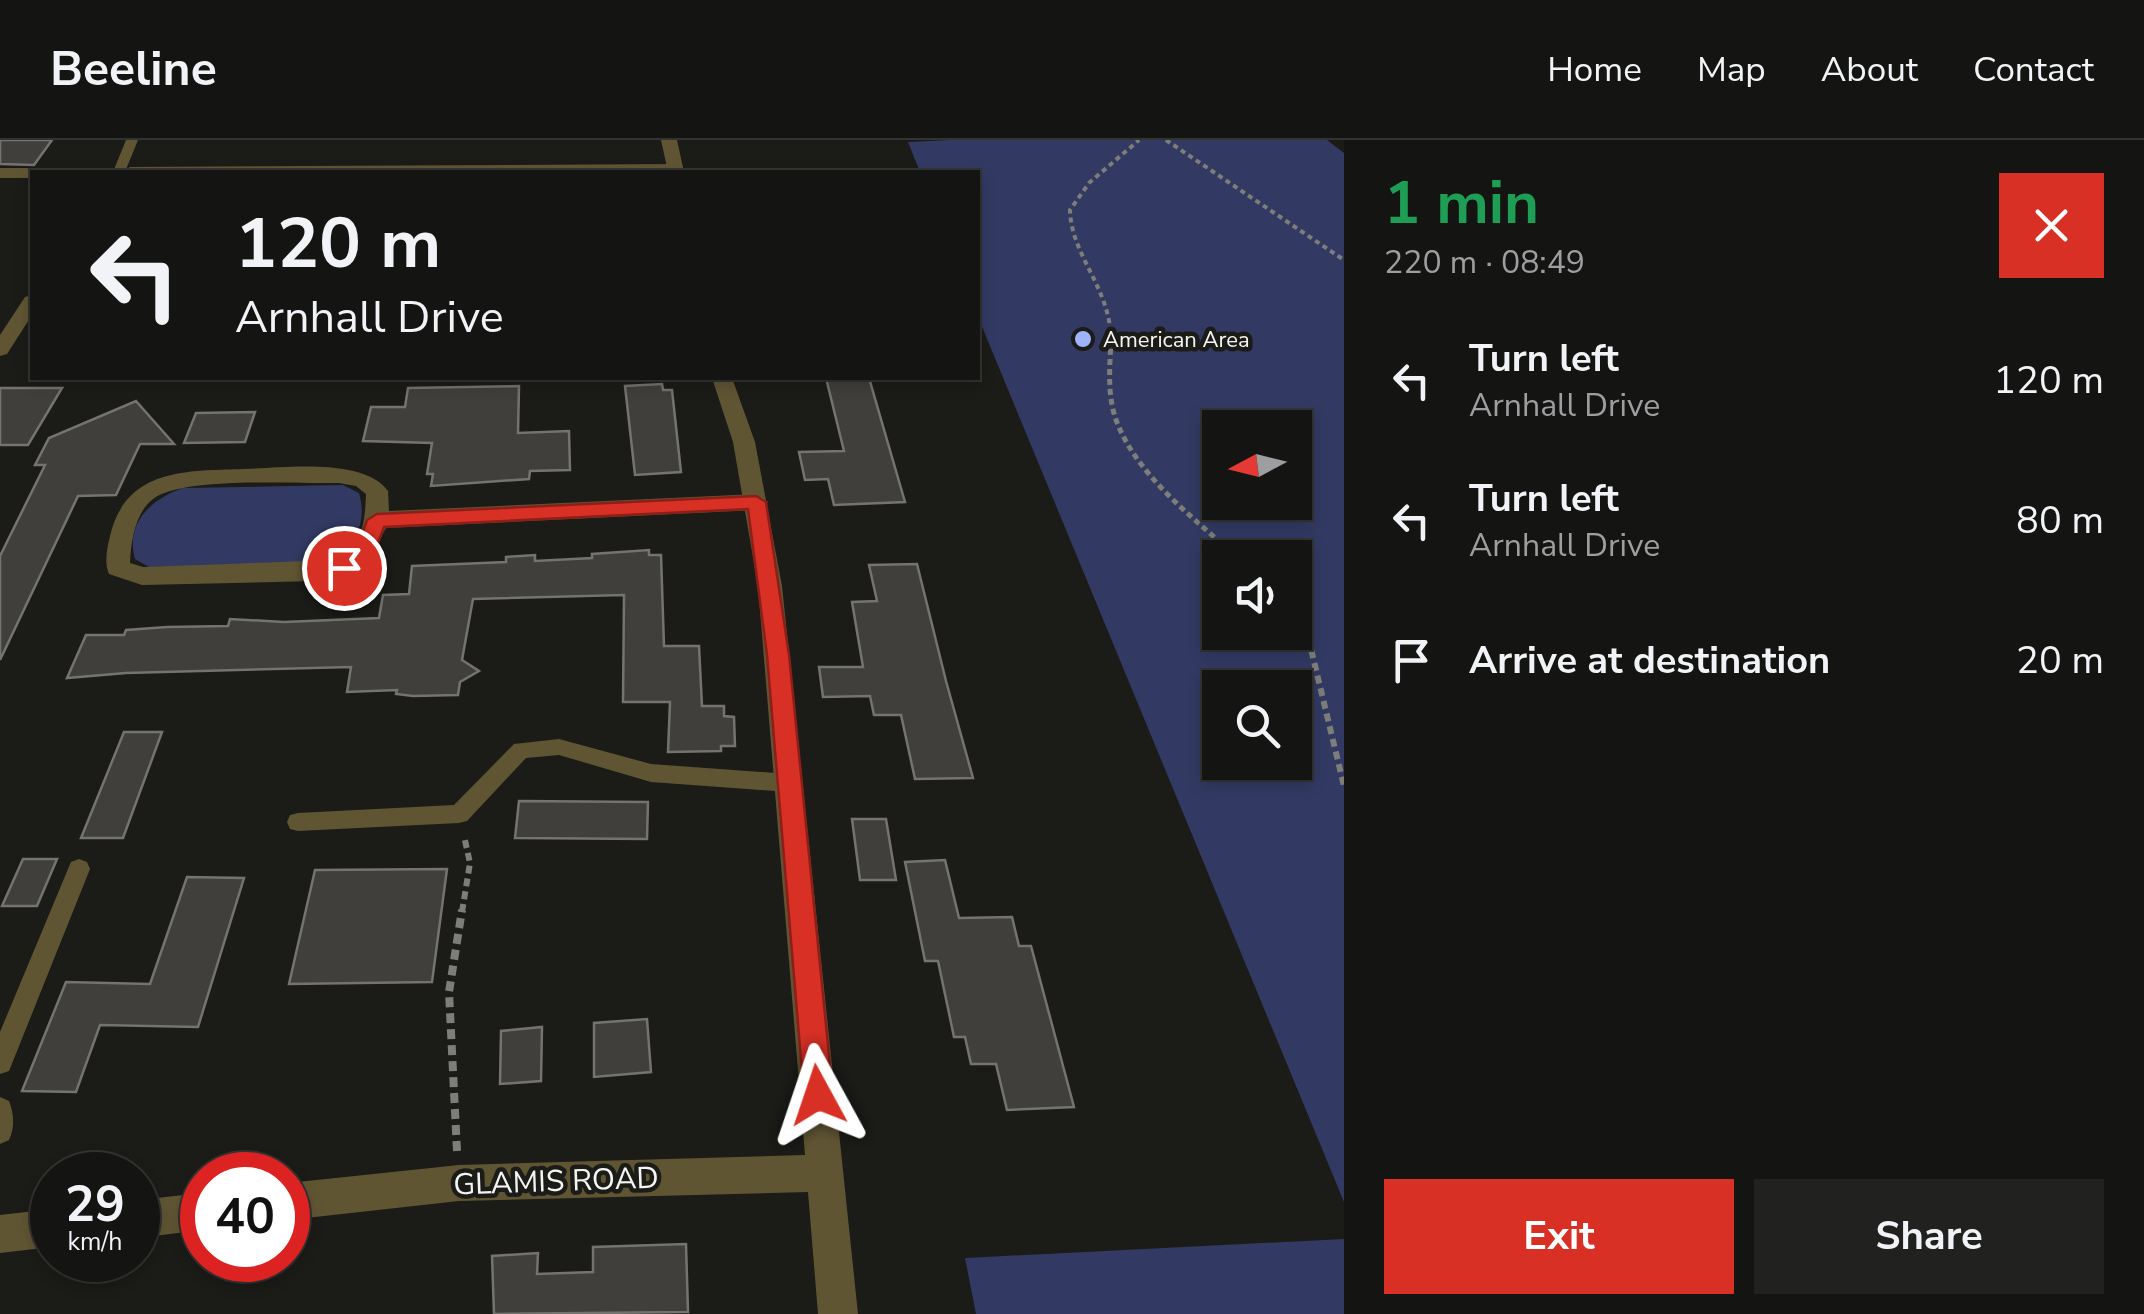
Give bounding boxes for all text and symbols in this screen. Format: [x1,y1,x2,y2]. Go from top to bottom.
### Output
text: Beeline [50,36,217,102]
text: Home [1547,46,1642,93]
text: Map [1697,46,1766,93]
text: About [1821,46,1918,93]
text: Contact [1973,46,2094,93]
text: 1 min [1384,162,1539,244]
button: close [1999,173,2104,278]
text: 120 m [235,196,441,292]
icon: left [70,210,200,340]
text: 220 m · 08:49 [1384,241,1585,284]
text: Arnhall Drive [235,287,504,348]
place label: American Area [1103,325,1250,355]
marker: American Area [1072,328,1094,350]
text: Turn left [1469,333,1619,384]
icon: left [1384,353,1439,408]
text: 120 m [1993,355,2104,406]
text: Arnhall Drive [1469,384,1660,427]
north arrow [1202,410,1312,520]
map controls [1202,410,1312,780]
text: Turn left [1469,473,1619,524]
icon: left [1384,493,1439,548]
text: 80 m [2016,495,2104,546]
text: Arnhall Drive [1469,524,1660,567]
pin [302,526,387,611]
button: sound [1202,540,1312,650]
icon: arrive [317,541,372,596]
icon: arrive [1384,633,1439,688]
text: Arrive at destination [1469,635,1830,686]
text: 20 m [2016,635,2104,686]
button: search [1202,670,1312,780]
position arrow [766,1043,870,1147]
speed limit sign: 40 [180,1152,310,1282]
street label: GLAMIS ROAD [453,1157,659,1206]
text: 29 [65,1170,125,1239]
button: Exit [1384,1179,1734,1294]
button: Share [1754,1179,2104,1294]
text: km/h [67,1225,123,1259]

